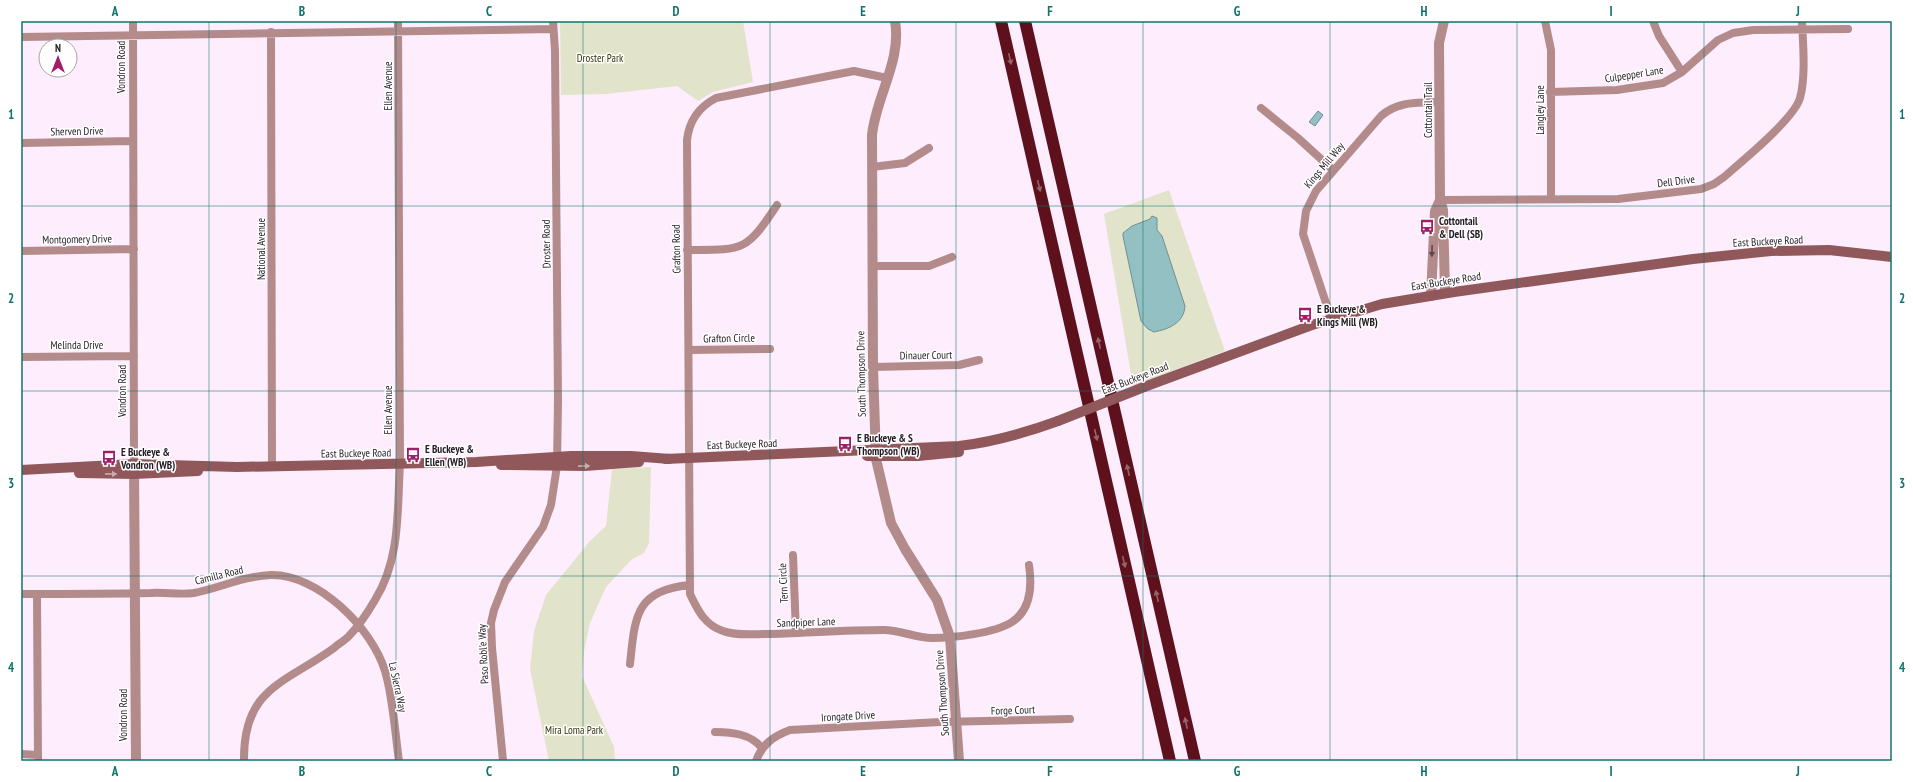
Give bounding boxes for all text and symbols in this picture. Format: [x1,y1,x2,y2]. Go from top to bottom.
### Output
text: A [111,3,119,20]
text: B [299,3,305,20]
text: C [486,3,492,20]
text: D [673,3,680,20]
text: E [860,3,866,20]
text: F [1047,3,1053,20]
text: G [1234,3,1241,20]
text: H [1421,3,1428,20]
text: I [1609,3,1613,20]
text: J [1795,3,1800,20]
north arrow [38,38,78,78]
street label: Vondron Road [114,40,128,94]
text: N [55,41,61,55]
park label: Droster Park [577,51,624,65]
one-way arrow [1007,53,1013,65]
street label: Ellen Avenue [381,61,395,111]
street label: Culpepper Lane [1604,62,1665,86]
street label: Cottontail Trail [1421,82,1435,138]
street label: Langley Lane [1533,85,1547,135]
text: 1 [8,106,14,123]
text: 1 [1899,106,1905,123]
street label: Sherven Drive [50,124,104,138]
street label: Kings Mill Way [1301,139,1348,191]
street label: Dell Drive [1656,172,1696,190]
one-way arrow [1036,180,1042,192]
place label: Cottontail & Dell (SB) [1439,214,1483,241]
street label: National Avenue [254,217,268,280]
bus stop icon: Cottontail & Dell (SB) [1418,218,1436,236]
street label: Droster Road [539,219,553,269]
street label: Grafton Road [669,224,683,274]
street label: Montgomery Drive [42,231,113,247]
street label: East Buckeye Road [1733,232,1804,250]
one-way arrow [1429,245,1435,258]
street label: East Buckeye Road [1410,269,1482,293]
text: 2 [8,290,14,307]
text: 2 [1899,290,1905,307]
place label: E Buckeye & Kings Mill (WB) [1317,302,1378,329]
bus stop icon: E Buckeye & Kings Mill (WB) [1296,306,1314,324]
street label: South Thompson Drive [853,330,869,417]
street label: Grafton Circle [703,331,755,345]
one-way arrow [1096,337,1102,349]
street label: Melinda Drive [51,338,104,352]
street label: Dinauer Court [900,348,952,362]
street label: East Buckeye Road [1100,359,1171,397]
street label: Vondron Road [115,364,129,418]
street label: Ellen Avenue [381,385,395,435]
one-way arrow [1093,429,1099,442]
place label: E Buckeye & S Thompson (WB) [857,431,920,458]
bus stop icon: E Buckeye & S Thompson (WB) [836,435,854,453]
street label: East Buckeye Road [707,436,778,452]
place label: E Buckeye & Ellen (WB) [425,442,474,469]
place label: E Buckeye & Vondron (WB) [120,445,175,472]
street label: East Buckeye Road [321,445,392,461]
bus stop icon: E Buckeye & Ellen (WB) [404,446,422,464]
bus stop icon: E Buckeye & Vondron (WB) [100,449,118,467]
one-way arrow [578,462,590,469]
one-way arrow [1125,463,1131,475]
one-way arrow [105,471,118,477]
text: 3 [8,475,14,492]
text: 3 [1899,475,1905,492]
one-way arrow [1122,556,1128,568]
street label: Camilla Road [193,562,245,588]
street label: Tern Circle [775,562,791,603]
one-way arrow [1154,590,1160,602]
street label: Sandpiper Lane [776,614,836,630]
street label: Paso Robl'e Way [474,623,492,684]
street label: South Thompson Drive [932,649,952,736]
text: 4 [8,659,15,676]
text: 4 [1899,659,1906,676]
street label: La Sierra Way [386,661,410,714]
street label: Vondron Road [116,688,130,742]
street label: Forge Court [991,702,1035,718]
street label: Irongate Drive [821,708,876,724]
one-way arrow [1183,717,1189,729]
park label: Mira Loma Park [545,723,604,737]
text: A [111,763,119,780]
text: B [299,763,305,780]
text: C [486,763,492,780]
text: D [673,763,680,780]
text: E [860,763,866,780]
text: F [1047,763,1053,780]
text: G [1234,763,1241,780]
text: H [1421,763,1428,780]
text: I [1609,763,1613,780]
text: J [1795,763,1800,780]

